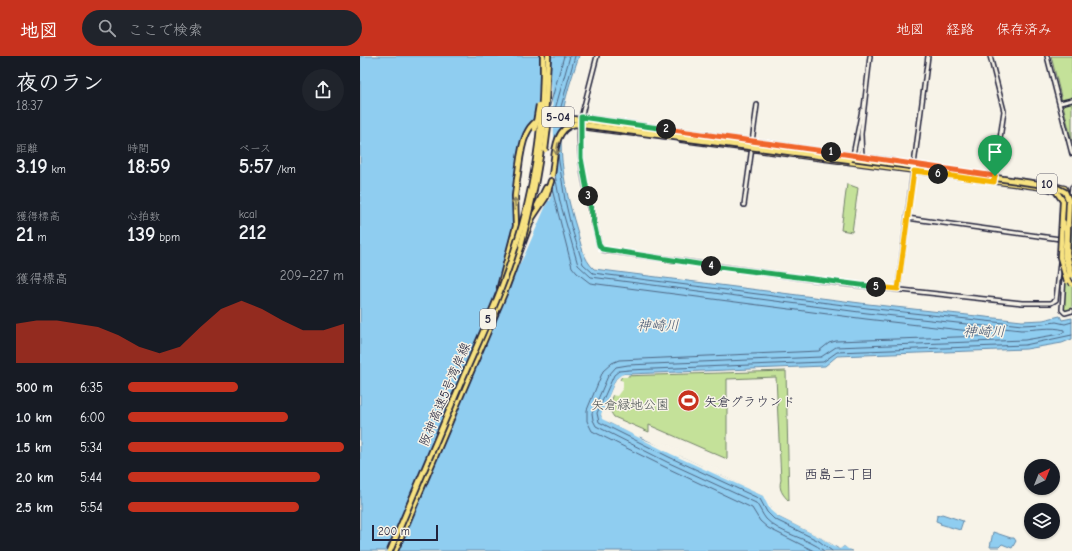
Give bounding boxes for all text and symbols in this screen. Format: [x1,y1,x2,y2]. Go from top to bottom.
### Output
search box [82,10,362,46]
icon: search [96,17,118,39]
text: 地図 [20,20,58,42]
text: ここで検索 [128,21,203,39]
text: 地図 [896,21,924,38]
text: 経路 [946,21,974,38]
text: 保存済み [996,21,1052,38]
button: share [302,69,344,111]
text: 夜のラン [16,70,104,96]
text: 18:37 [16,98,43,113]
road number: 5-04 [542,107,574,127]
pin: 2 [656,119,676,139]
text: 2 [663,122,669,135]
pin [978,135,1012,176]
icon: arrive [984,141,1006,163]
text: 距離 [16,142,38,155]
text: 時間 [127,142,149,155]
text: ペース [239,142,271,155]
one-way arrow [553,142,561,155]
pin: 1 [821,142,841,162]
text: 1 [829,145,833,158]
text: 3.19 [16,155,48,178]
text: 18:59 [127,155,171,178]
text: 5:57 [239,155,273,178]
text: km [48,163,66,176]
text: /km [273,163,296,176]
pin: 6 [928,164,948,184]
text: 6 [935,167,941,180]
road number: 10 [1037,174,1057,194]
pin: 3 [578,186,598,206]
text: 3 [585,189,591,202]
one-way arrow [512,198,519,211]
text: kcal [239,208,257,221]
text: 獲得標高 [16,210,60,223]
text: 心拍数 [127,210,160,223]
text: 212 [239,221,266,244]
text: 21 [16,223,34,246]
text: 139 [127,223,156,246]
text: m [34,231,47,244]
text: bpm [156,231,180,244]
pin: 4 [701,256,721,276]
text: 4 [708,259,714,272]
text: 209–227 m [280,268,344,283]
text: 獲得標高 [16,271,68,286]
pin: 5 [866,277,886,297]
text: 5 [873,280,879,293]
road number: 5 [480,309,496,329]
water label: 神崎川 [637,317,679,334]
water label: 神崎川 [963,323,1005,340]
street label: 阪神高速5号湾岸線 [416,339,473,448]
text: 500 m [16,380,53,395]
text: 6:35 [80,380,103,395]
sports icon: 矢倉グラウンド [675,388,701,414]
place label: 矢倉グラウンド [704,394,795,409]
park label: 矢倉緑地公園 [591,397,669,412]
text: 1.0 km [16,410,52,425]
text: 6:00 [80,410,105,425]
text: 1.5 km [16,440,52,455]
text: 5:34 [80,440,102,455]
north arrow [1024,459,1060,495]
map controls [1024,459,1060,539]
district label: 西島二丁目 [804,466,874,483]
text: 2.0 km [16,470,54,485]
text: 5:44 [80,470,102,485]
text: 2.5 km [16,500,53,515]
text: 5:54 [80,500,103,515]
button: layers [1024,503,1060,539]
scale bar [372,523,438,542]
text: 200 m [378,525,410,538]

